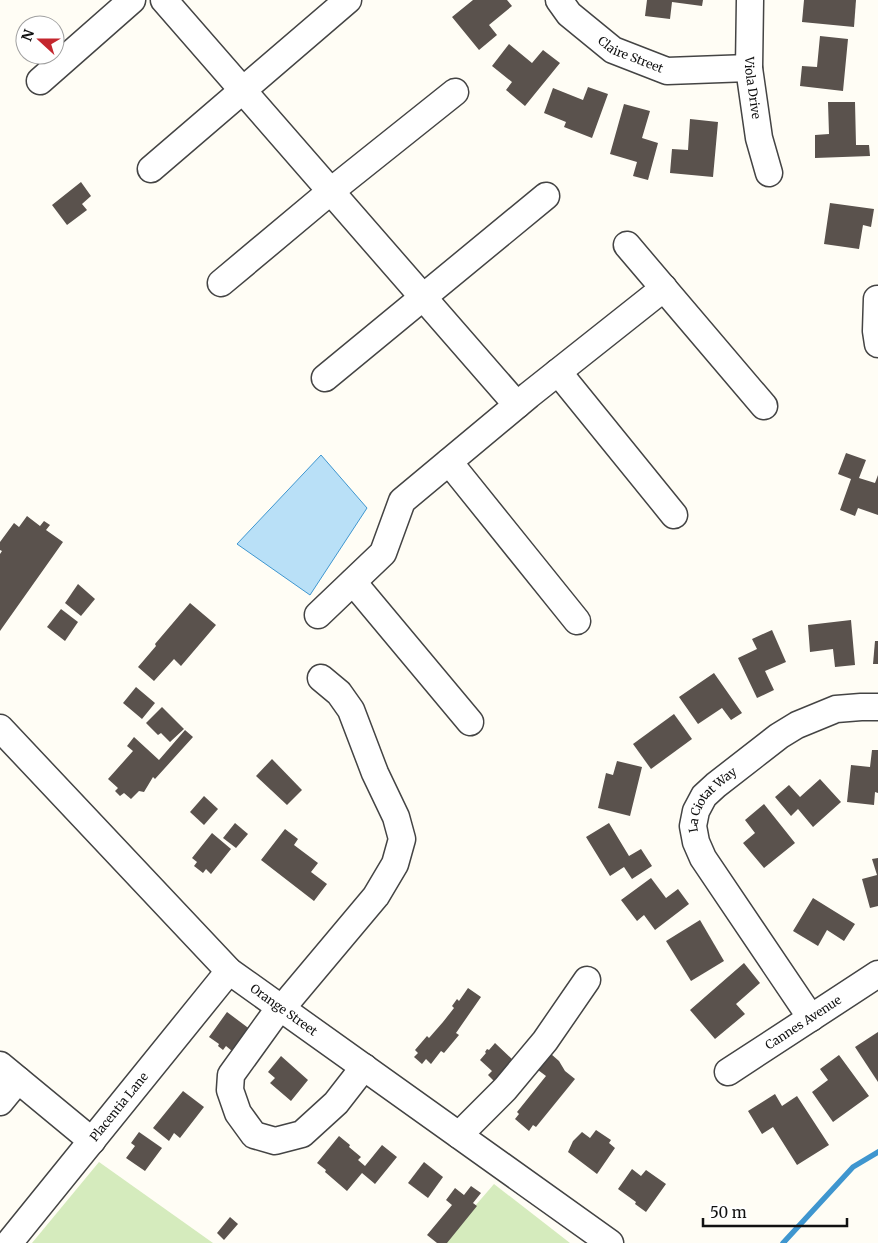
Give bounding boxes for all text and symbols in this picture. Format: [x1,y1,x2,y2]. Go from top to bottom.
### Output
north arrow [15,15,65,65]
text: N [17,27,38,44]
street label: Claire Street [595,33,666,76]
street label: Viola Drive [742,55,764,120]
street label: La Ciotat Way [685,764,739,834]
street label: Orange Street [247,981,321,1039]
street label: Cannes Avenue [762,992,844,1053]
street label: Placentia Lane [86,1069,151,1144]
scale bar [703,1196,847,1228]
text: 50 m [710,1203,747,1222]

